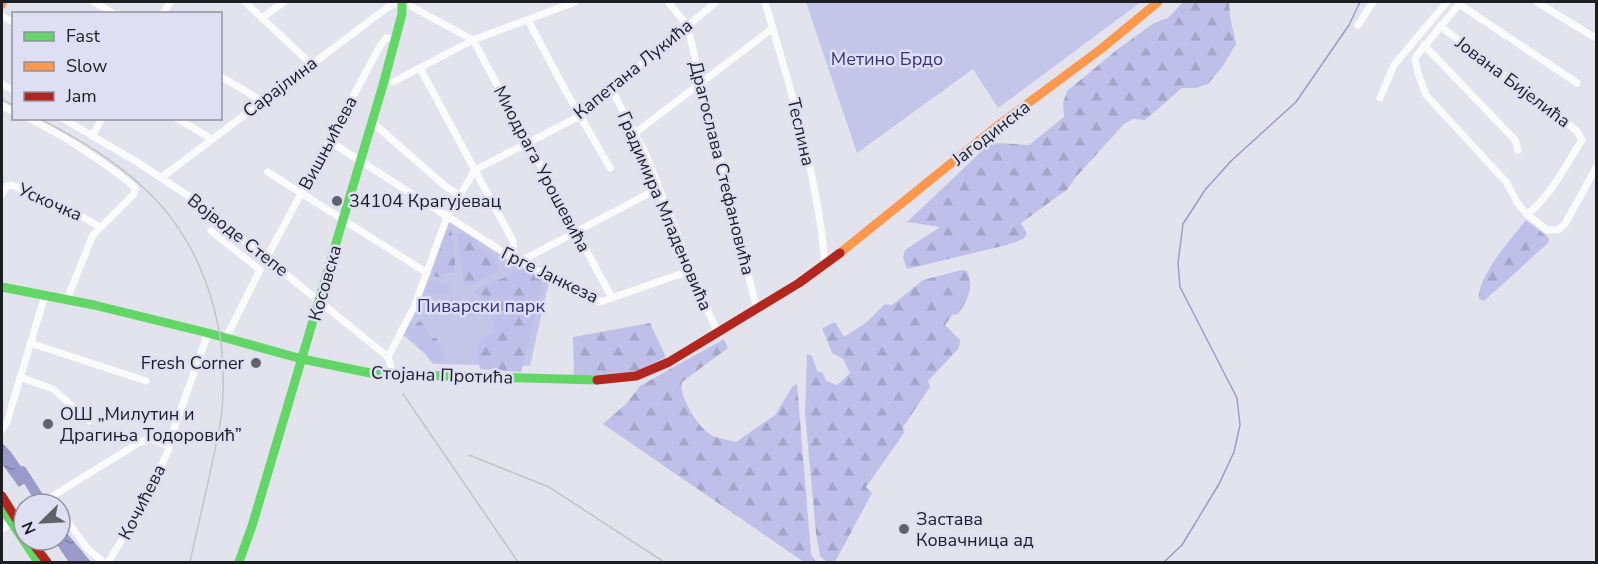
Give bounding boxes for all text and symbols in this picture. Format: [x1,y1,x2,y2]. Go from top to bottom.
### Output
legend [12,12,222,120]
street label: Капетана Лукића [568,13,698,125]
text: Fast [66,24,101,48]
street label: Јована Бијелића [1450,30,1575,133]
park label: Метино Брдо [831,47,943,71]
street label: Сарајлина [238,51,322,123]
text: Slow [66,54,107,78]
street label: Драгослава Стефановића [684,58,760,278]
street label: Миодрага Урошевића [488,82,596,256]
text: Jam [65,84,97,108]
street label: Вишњићева [293,92,363,194]
street label: Јагодинска [946,95,1035,172]
street label: Теслина [782,96,820,168]
street label: Градимира Младеновића [612,108,718,314]
street label: Ускочка [13,177,86,227]
street label: Војводе Степе [183,188,293,282]
place label: 34104 Крагујевац [349,189,502,213]
marker: 34104 Крагујевац [330,194,344,208]
street label: Грге Јанкеза [497,241,603,309]
street label: Косовска [303,242,347,324]
park label: Пиварски парк [417,294,545,318]
place label: Fresh Corner [141,351,245,375]
marker: Fresh Corner [249,356,263,370]
street label: Стојана Протића [370,361,514,389]
place label: ОШ „Милутин и Драгиња Тодоровић” [60,402,242,447]
marker: ОШ „Милутин и Драгиња Тодоровић” [41,417,55,431]
street label: Кочићева [113,460,171,544]
north arrow [12,492,72,552]
place label: Застава Ковачница ад [916,507,1034,552]
text: N [17,518,42,538]
marker: Застава Ковачница ад [897,522,911,536]

